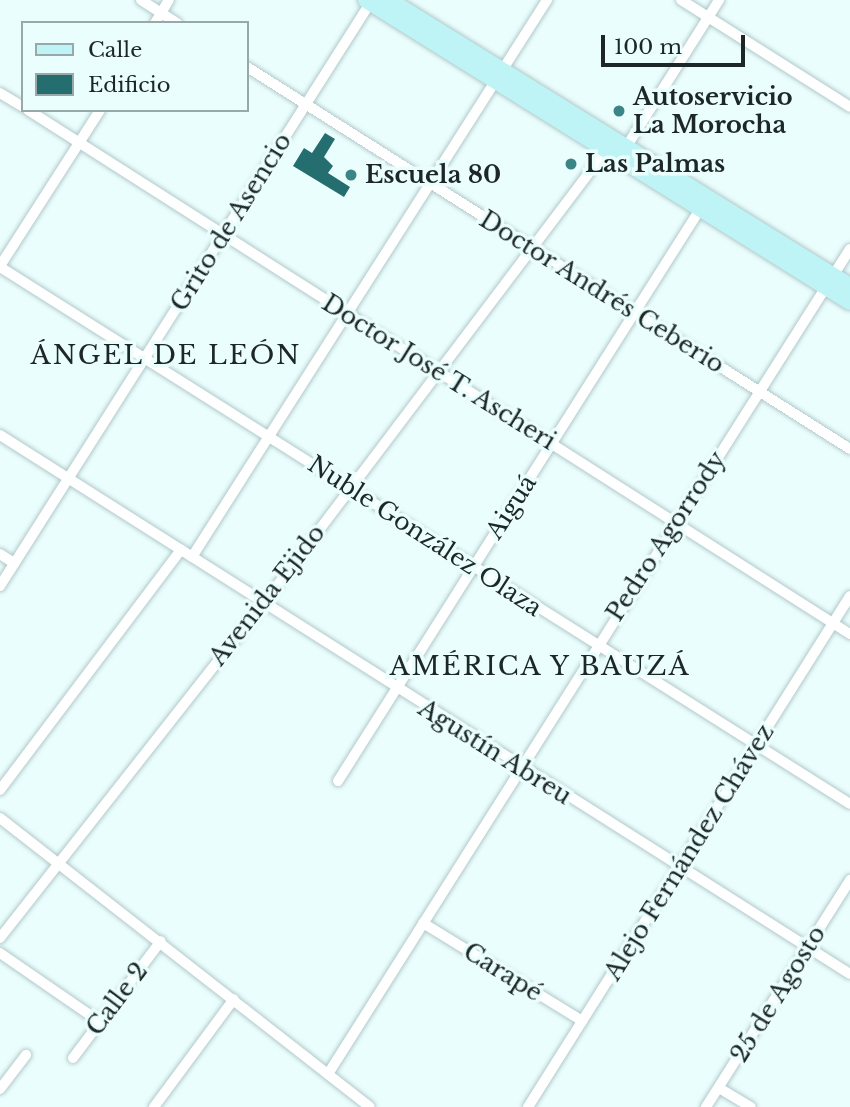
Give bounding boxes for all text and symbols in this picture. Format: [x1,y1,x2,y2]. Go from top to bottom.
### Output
legend [21,21,248,112]
scale bar [605,21,748,65]
text: 100 m [614,34,682,60]
text: Calle [88,37,142,63]
text: Edificio [88,72,170,98]
place label: Autoservicio La Morocha [633,83,793,139]
marker: Autoservicio La Morocha [611,103,627,119]
street label: Grito de Asencio [164,127,298,317]
place label: Las Palmas [585,150,725,178]
marker: Las Palmas [563,156,579,172]
place label: Escuela 80 [365,161,501,189]
marker: Escuela 80 [343,167,359,183]
street label: Doctor Andrés Ceberio [474,204,730,380]
street label: Doctor José T. Ascheri [316,288,562,456]
district label: ÁNGEL DE LEÓN [32,340,300,372]
street label: Pedro Agorrody [600,445,732,627]
street label: Nuble González Olaza [303,450,547,622]
street label: Aiguá [480,470,542,544]
street label: Avenida Ejido [203,519,331,671]
district label: AMÉRICA Y BAUZÁ [390,651,690,683]
street label: Agustín Abreu [413,693,577,811]
street label: Alejo Fernández Chávez [598,719,780,985]
street label: 25 de Agosto [724,920,832,1068]
street label: Carapé [458,937,548,1007]
street label: Calle 2 [80,957,154,1041]

